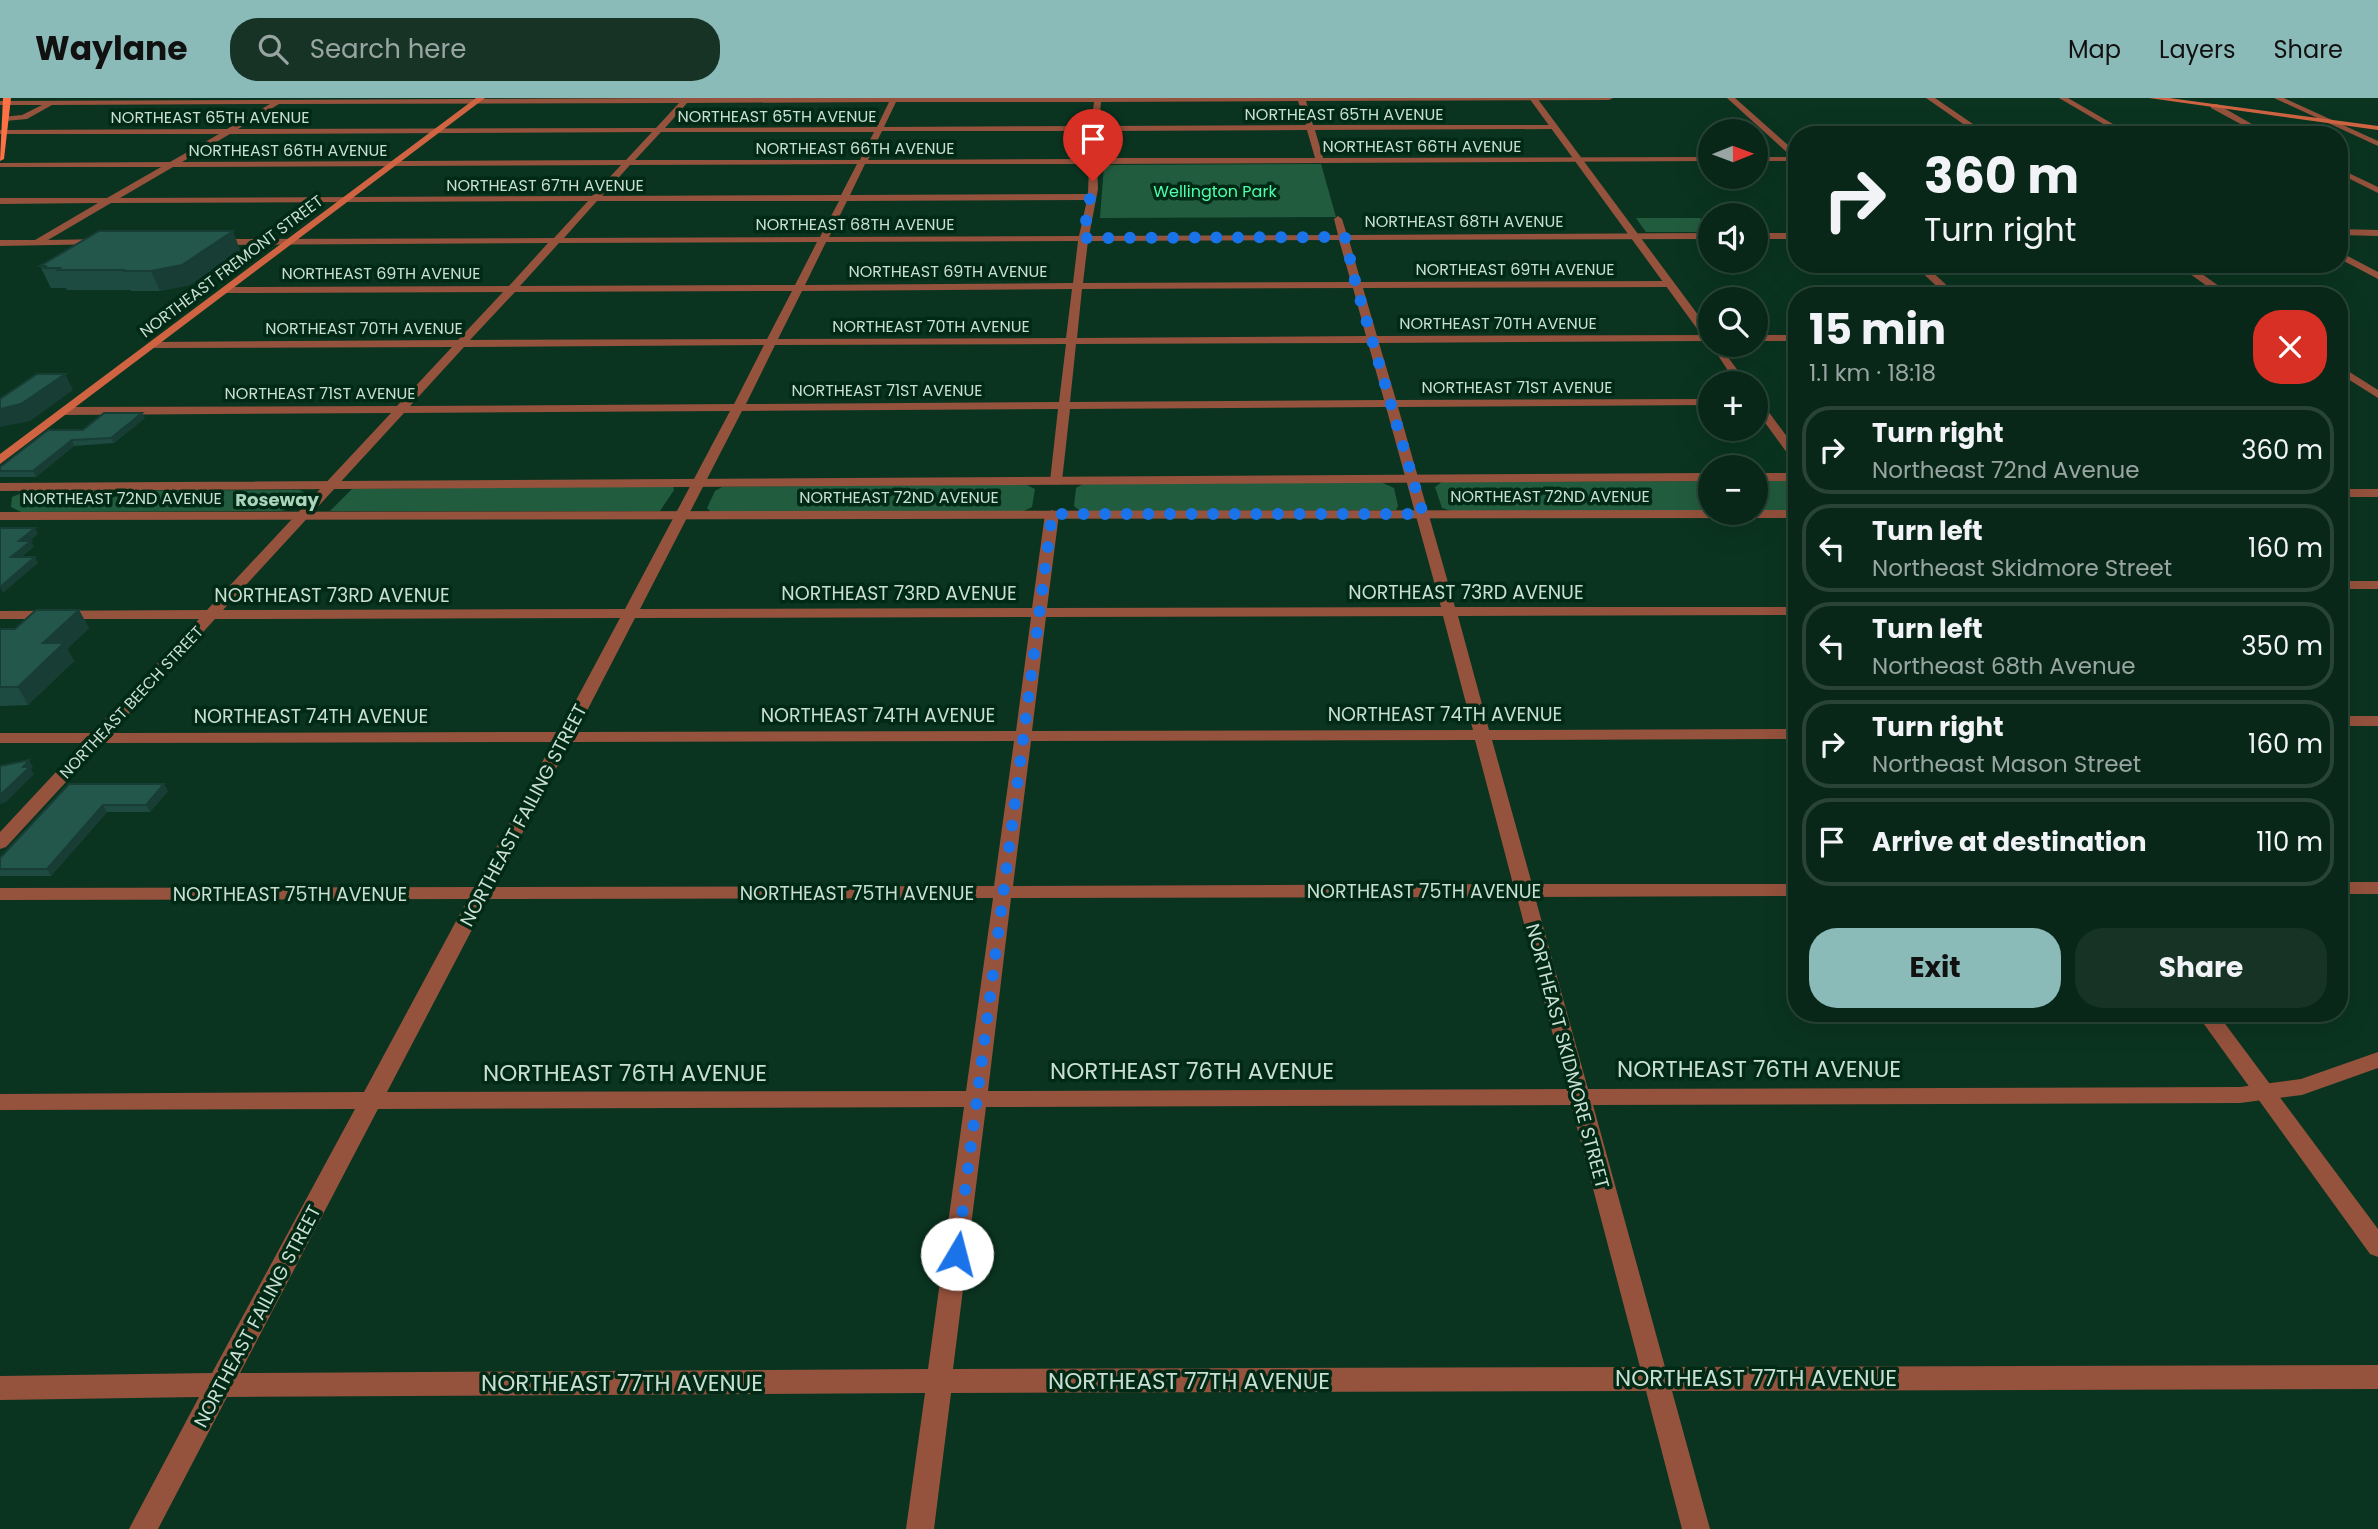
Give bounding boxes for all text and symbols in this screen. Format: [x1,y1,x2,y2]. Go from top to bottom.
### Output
search box [230,18,720,81]
text: Waylane [35,25,188,72]
icon: search [254,30,292,68]
text: Search here [310,31,466,67]
text: Map [2068,33,2121,66]
text: Layers [2159,33,2235,66]
text: Share [2273,33,2343,66]
street label: NORTHEAST 65TH AVENUE [1245,103,1443,126]
street label: NORTHEAST 65TH AVENUE [678,105,876,128]
street label: NORTHEAST 65TH AVENUE [111,106,309,129]
pin [1063,109,1123,181]
north arrow [1698,119,1768,189]
map controls [1698,119,1768,525]
icon: arrive [1074,120,1112,158]
street label: NORTHEAST 66TH AVENUE [1323,135,1521,158]
street label: NORTHEAST 66TH AVENUE [756,137,954,160]
street label: NORTHEAST 66TH AVENUE [189,139,387,162]
text: 360 m [1924,142,2079,210]
icon: right [1809,154,1900,245]
street label: NORTHEAST 67TH AVENUE [446,174,644,197]
park label: Wellington Park [1153,180,1277,203]
street label: NORTHEAST FREMONT STREET [135,190,328,343]
button: sound [1698,203,1768,273]
text: Turn right [1924,207,2076,252]
street label: NORTHEAST 68TH AVENUE [1365,210,1563,233]
street label: NORTHEAST 68TH AVENUE [756,213,954,236]
street label: NORTHEAST 69TH AVENUE [1416,258,1614,281]
street label: NORTHEAST 69TH AVENUE [849,260,1047,283]
street label: NORTHEAST 69TH AVENUE [282,262,480,285]
button: search [1698,287,1768,357]
text: 15 min [1809,300,1946,359]
button: close [2253,310,2327,384]
street label: NORTHEAST 70TH AVENUE [1399,312,1597,335]
street label: NORTHEAST 70TH AVENUE [832,315,1030,338]
street label: NORTHEAST 70TH AVENUE [265,317,463,340]
text: 1.1 km · 18:18 [1809,357,1936,389]
button: + [1698,371,1768,441]
street label: NORTHEAST 71ST AVENUE [1422,376,1612,399]
street label: NORTHEAST 71ST AVENUE [792,379,982,402]
street label: NORTHEAST 71ST AVENUE [225,382,415,405]
text: Turn right [1872,415,2004,451]
icon: right [1813,431,1851,469]
text: 360 m [2241,432,2323,468]
text: Northeast 72nd Avenue [1872,454,2139,486]
button: − [1698,455,1768,525]
street label: NORTHEAST 72ND AVENUE [1450,485,1650,508]
street label: NORTHEAST 72ND AVENUE [799,486,999,509]
street label: NORTHEAST 72ND AVENUE [22,487,222,510]
district label: Roseway [235,487,319,512]
text: Turn left [1872,513,1983,549]
icon: left [1813,529,1851,567]
text: 160 m [2248,530,2323,566]
text: Northeast Skidmore Street [1872,552,2172,584]
street label: NORTHEAST 73RD AVENUE [1348,579,1584,606]
street label: NORTHEAST 73RD AVENUE [781,580,1017,607]
street label: NORTHEAST 73RD AVENUE [214,582,450,609]
text: Turn left [1872,611,1983,647]
street label: NORTHEAST BEECH STREET [54,621,209,784]
icon: left [1813,627,1851,665]
text: 350 m [2241,628,2323,664]
text: Northeast 68th Avenue [1872,650,2136,682]
street label: NORTHEAST FAILING STREET [453,699,594,931]
street label: NORTHEAST 74TH AVENUE [1328,701,1562,728]
street label: NORTHEAST 74TH AVENUE [761,702,995,729]
street label: NORTHEAST 74TH AVENUE [194,703,428,730]
text: Turn right [1872,709,2004,745]
icon: right [1813,725,1851,763]
text: 160 m [2248,726,2323,762]
text: Northeast Mason Street [1872,748,2141,780]
icon: arrive [1813,823,1851,861]
text: Arrive at destination [1872,824,2147,860]
text: 110 m [2256,824,2323,860]
street label: NORTHEAST 75TH AVENUE [1307,878,1541,905]
street label: NORTHEAST 75TH AVENUE [740,880,974,907]
street label: NORTHEAST 75TH AVENUE [173,881,407,908]
street label: NORTHEAST SKIDMORE STREET [1519,921,1616,1192]
button: Exit [1809,928,2061,1008]
button: Share [2075,928,2327,1008]
street label: NORTHEAST 76TH AVENUE [1617,1053,1901,1085]
street label: NORTHEAST 76TH AVENUE [1050,1055,1334,1087]
street label: NORTHEAST 76TH AVENUE [483,1057,767,1089]
street label: NORTHEAST FAILING STREET [187,1200,328,1432]
position arrow [920,1217,994,1291]
street label: NORTHEAST 77TH AVENUE [1615,1362,1897,1394]
street label: NORTHEAST 77TH AVENUE [1048,1365,1330,1397]
street label: NORTHEAST 77TH AVENUE [481,1367,763,1399]

